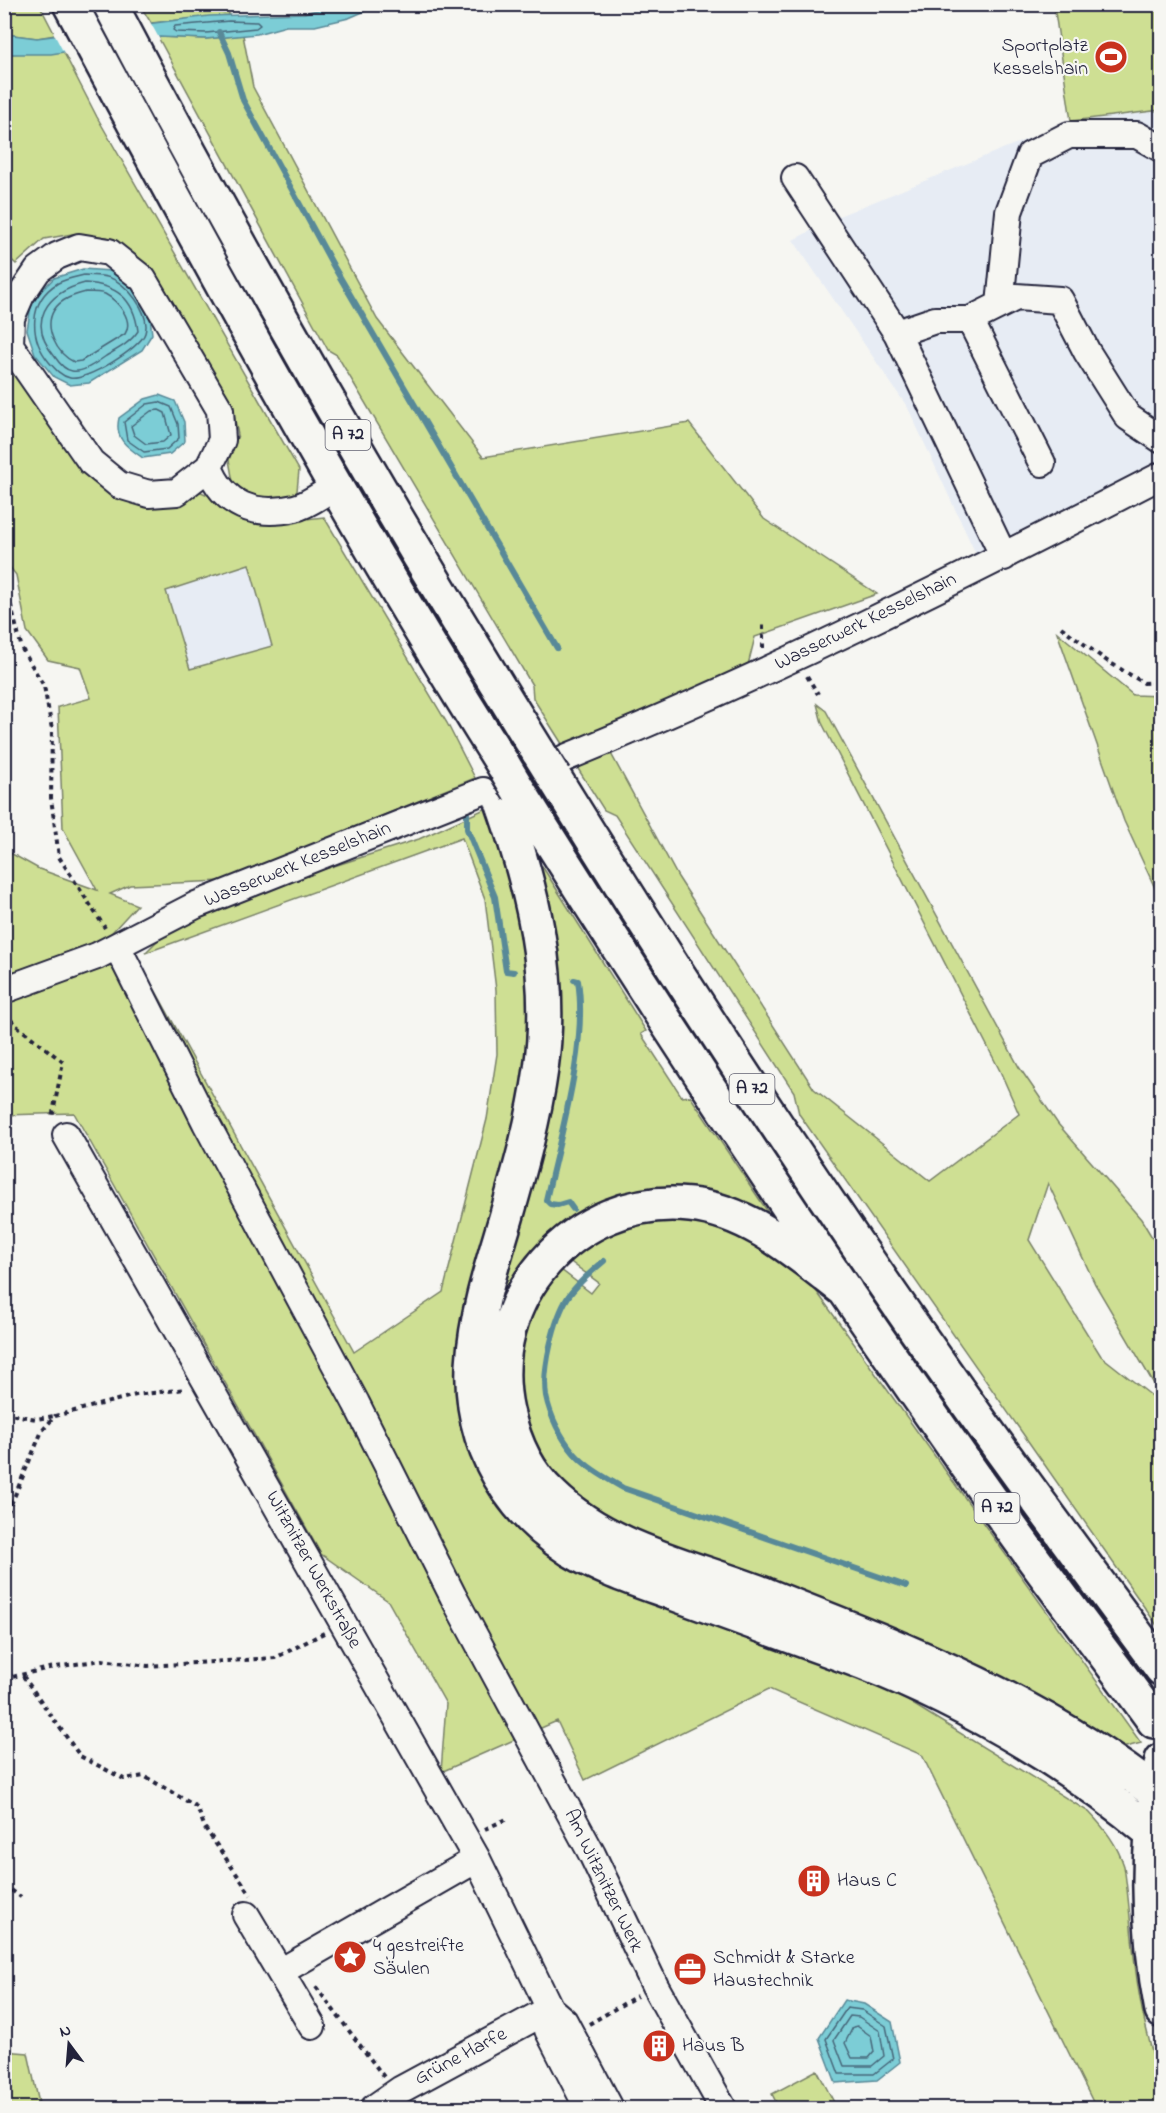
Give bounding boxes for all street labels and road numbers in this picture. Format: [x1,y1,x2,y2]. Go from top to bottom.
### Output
road number: A 72 [326,420,370,450]
street label: Wasserwerk Kesselshain [770,565,962,679]
street label: Wasserwerk Kesselshain [200,814,396,916]
road number: A 72 [730,1074,774,1104]
street label: Witznitzer Werkstraße [257,1486,369,1654]
road number: A 72 [974,1493,1020,1523]
street label: Am Witznitzer Werk [556,1804,650,1958]
street label: Grüne Harfe [410,2021,512,2093]

